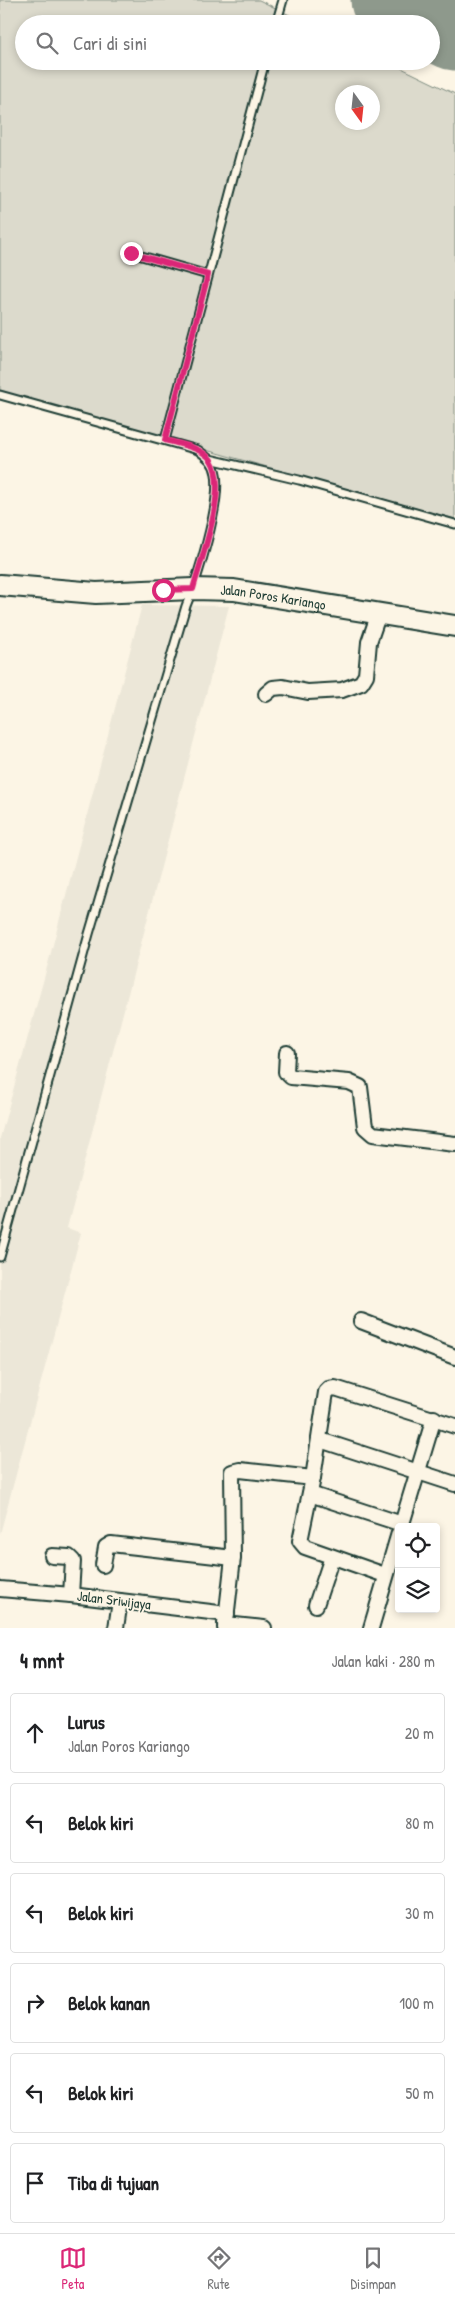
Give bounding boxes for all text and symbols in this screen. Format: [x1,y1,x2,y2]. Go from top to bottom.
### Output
search box [15,15,440,70]
icon: search [33,29,61,57]
text: Cari di sini [73,30,147,56]
north arrow [335,85,380,130]
route end [120,242,143,265]
route start [152,579,175,602]
street label: Jalan Poros Kariango [220,580,328,614]
map controls [395,1523,440,1613]
button: locate [395,1523,440,1568]
button: layers [395,1568,440,1613]
street label: Jalan Sriwijaya [76,1586,153,1615]
text: 4 mnt [20,1646,64,1675]
text: Jalan kaki · 280 m [332,1650,435,1672]
text: Lurus [68,1709,105,1735]
icon: ahead [21,1719,49,1747]
text: 20 m [405,1722,434,1744]
text: Jalan Poros Kariango [68,1735,190,1757]
icon: left [21,1809,49,1837]
text: Belok kiri [68,1810,134,1836]
text: 80 m [405,1812,434,1834]
icon: left [21,1899,49,1927]
text: Belok kiri [68,1900,134,1926]
text: 30 m [405,1902,434,1924]
icon: right [21,1989,49,2017]
text: Belok kanan [68,1990,150,2016]
text: 100 m [399,1992,434,2014]
icon: left [21,2079,49,2107]
text: Belok kiri [68,2080,134,2106]
text: 50 m [406,2082,434,2104]
icon: arrive [21,2169,49,2197]
text: Tiba di tujuan [68,2170,159,2196]
tab: Peta [59,2244,87,2293]
tab: Rute [205,2244,233,2293]
tab: Disimpan [350,2244,396,2293]

